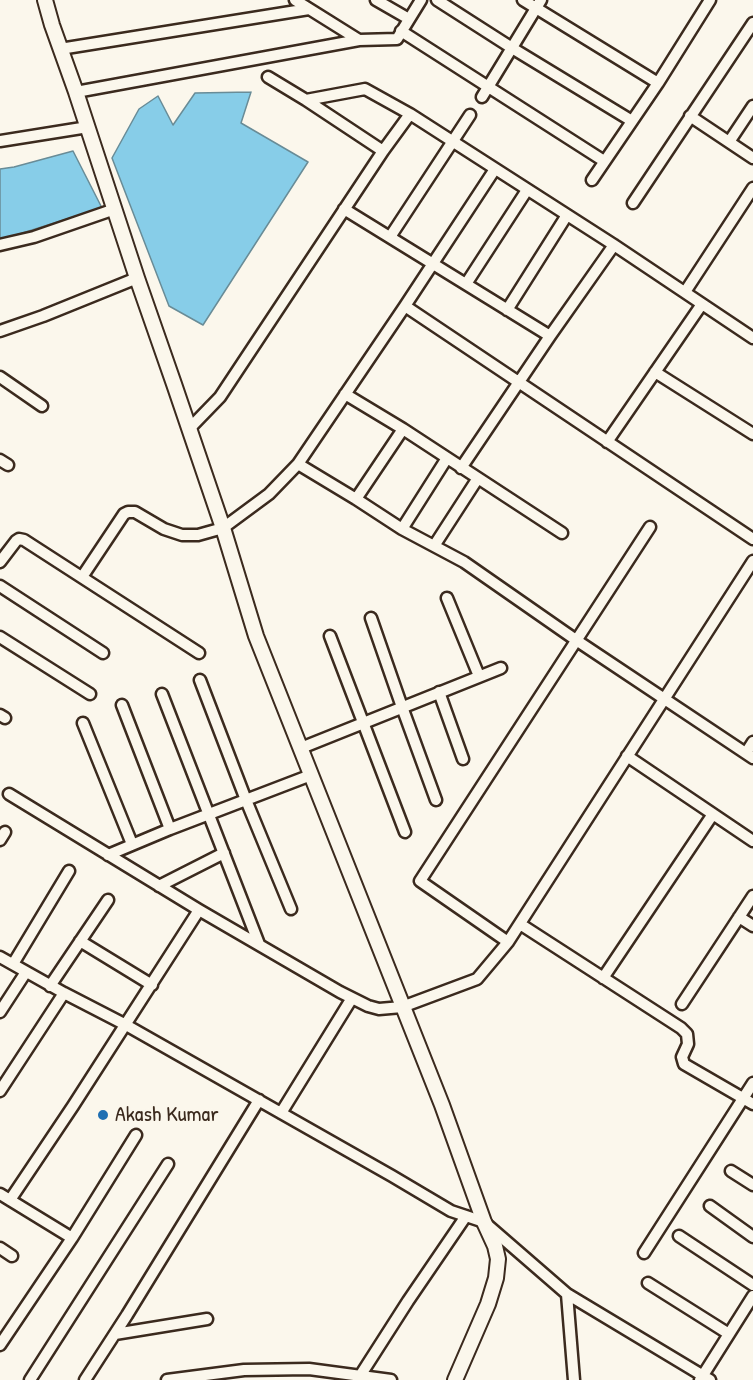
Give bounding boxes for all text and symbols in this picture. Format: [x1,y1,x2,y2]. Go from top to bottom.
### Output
place label: Akash Kumar [115,1102,219,1128]
marker: Akash Kumar [96,1108,110,1122]

